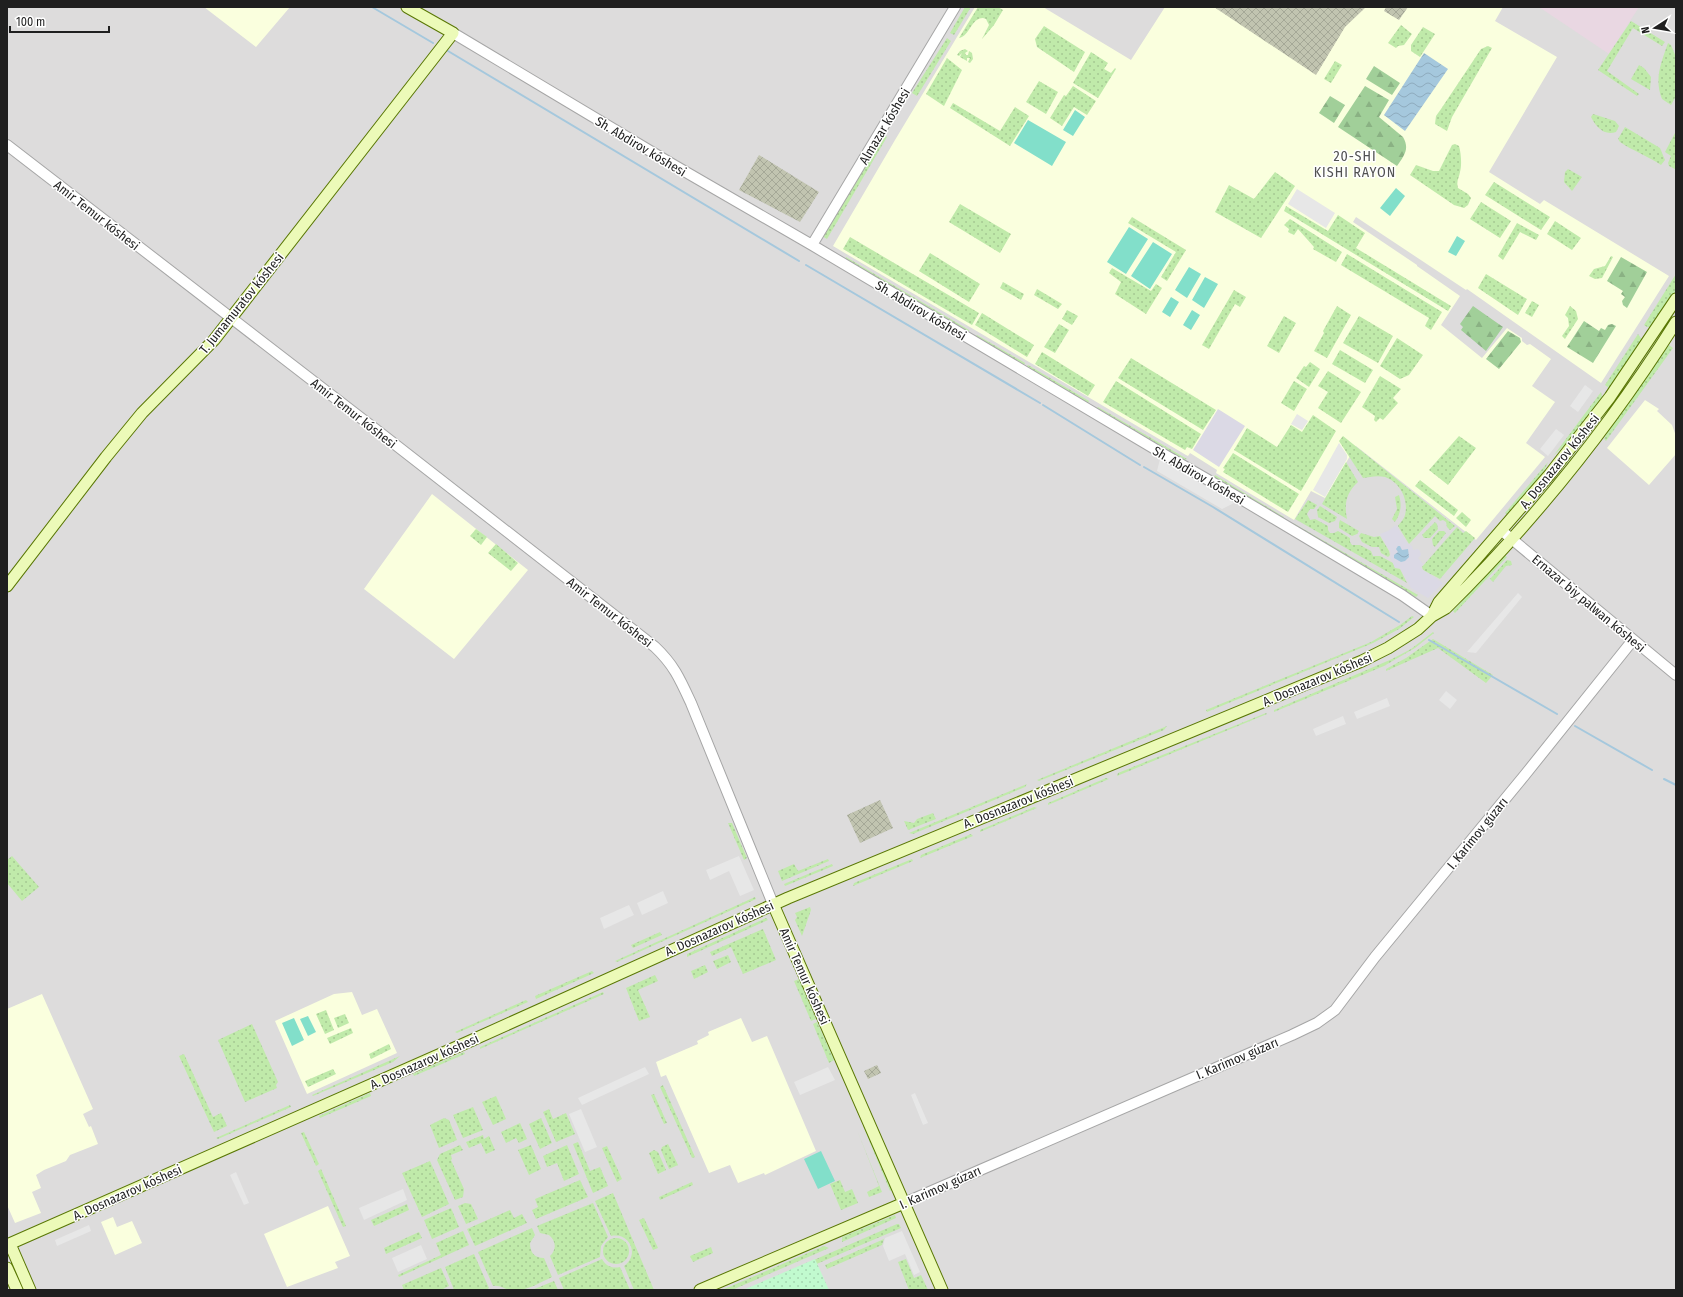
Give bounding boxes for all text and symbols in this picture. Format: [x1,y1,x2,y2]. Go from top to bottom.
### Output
scale bar [10,8,109,34]
north arrow [1635,8,1675,48]
text: 100 m [16,15,45,29]
text: N [1639,25,1653,35]
street label: Almazar kóshesi [856,86,913,167]
street label: Sh. Abdirov kóshesi [593,113,689,179]
district label: 20-SHI KISHI RAYON [1314,148,1396,181]
street label: Amir Temur kóshesi [51,177,142,253]
street label: T. Jumamuratov kóshesi [196,250,287,357]
street label: Sh. Abdirov kóshesi [873,277,969,343]
street label: Amir Temur kóshesi [308,375,399,451]
street label: A. Dosnazarov kóshesi [1517,411,1602,512]
street label: Sh. Abdirov kóshesi [1150,443,1247,508]
street label: Ernazar biy palwan kóshesi [1529,552,1648,655]
street label: Amir Temur kóshesi [564,574,655,650]
street label: A. Dosnazarov kóshesi [1260,650,1374,709]
street label: A. Dosnazarov kóshesi [961,774,1075,831]
street label: I. Karimov gúzarı [1444,794,1511,872]
street label: A. Dosnazarov kóshesi [663,898,776,959]
street label: Amir Temur kóshesi [776,926,833,1027]
street label: A. Dosnazarov kóshesi [368,1031,481,1092]
street label: I. Karimov gúzarı [1194,1034,1281,1083]
street label: A. Dosnazarov kóshesi [71,1162,184,1223]
street label: I. Karimov gúzarı [897,1163,983,1212]

